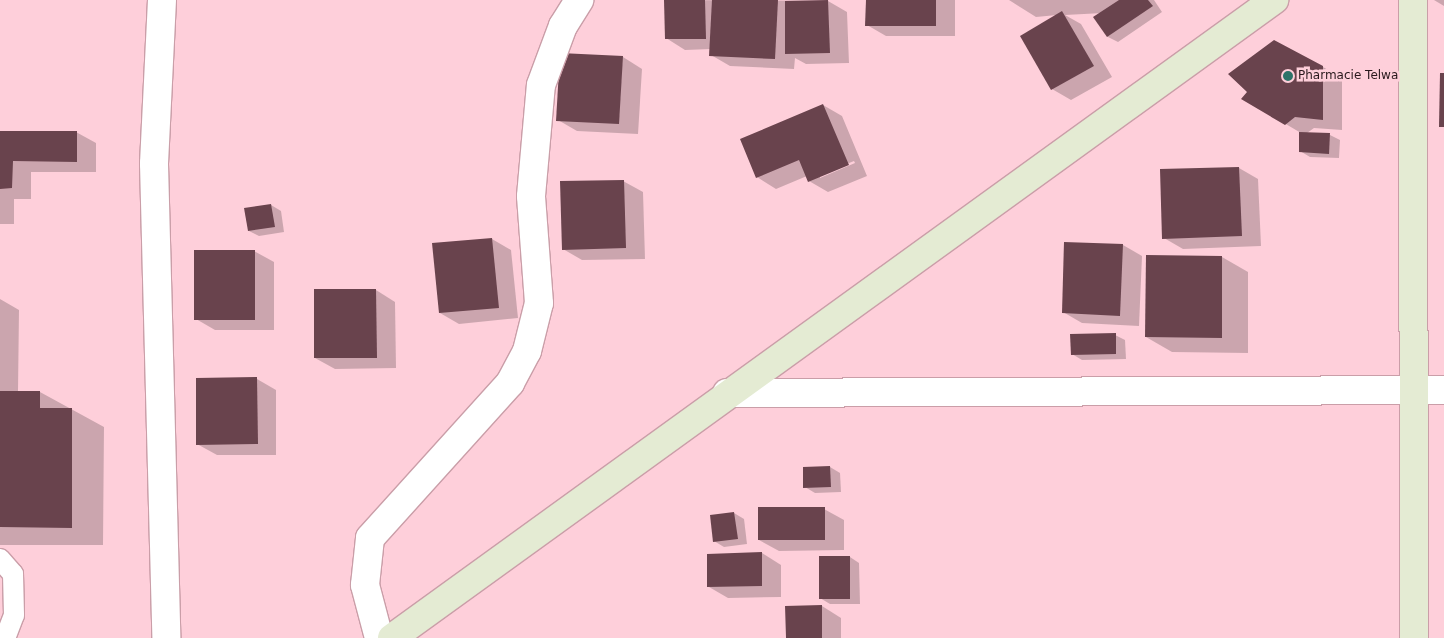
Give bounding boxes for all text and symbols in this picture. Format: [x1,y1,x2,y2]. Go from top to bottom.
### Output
place label: Pharmacie Telwa [1298,69,1398,83]
marker: Pharmacie Telwa [1282,70,1294,82]

